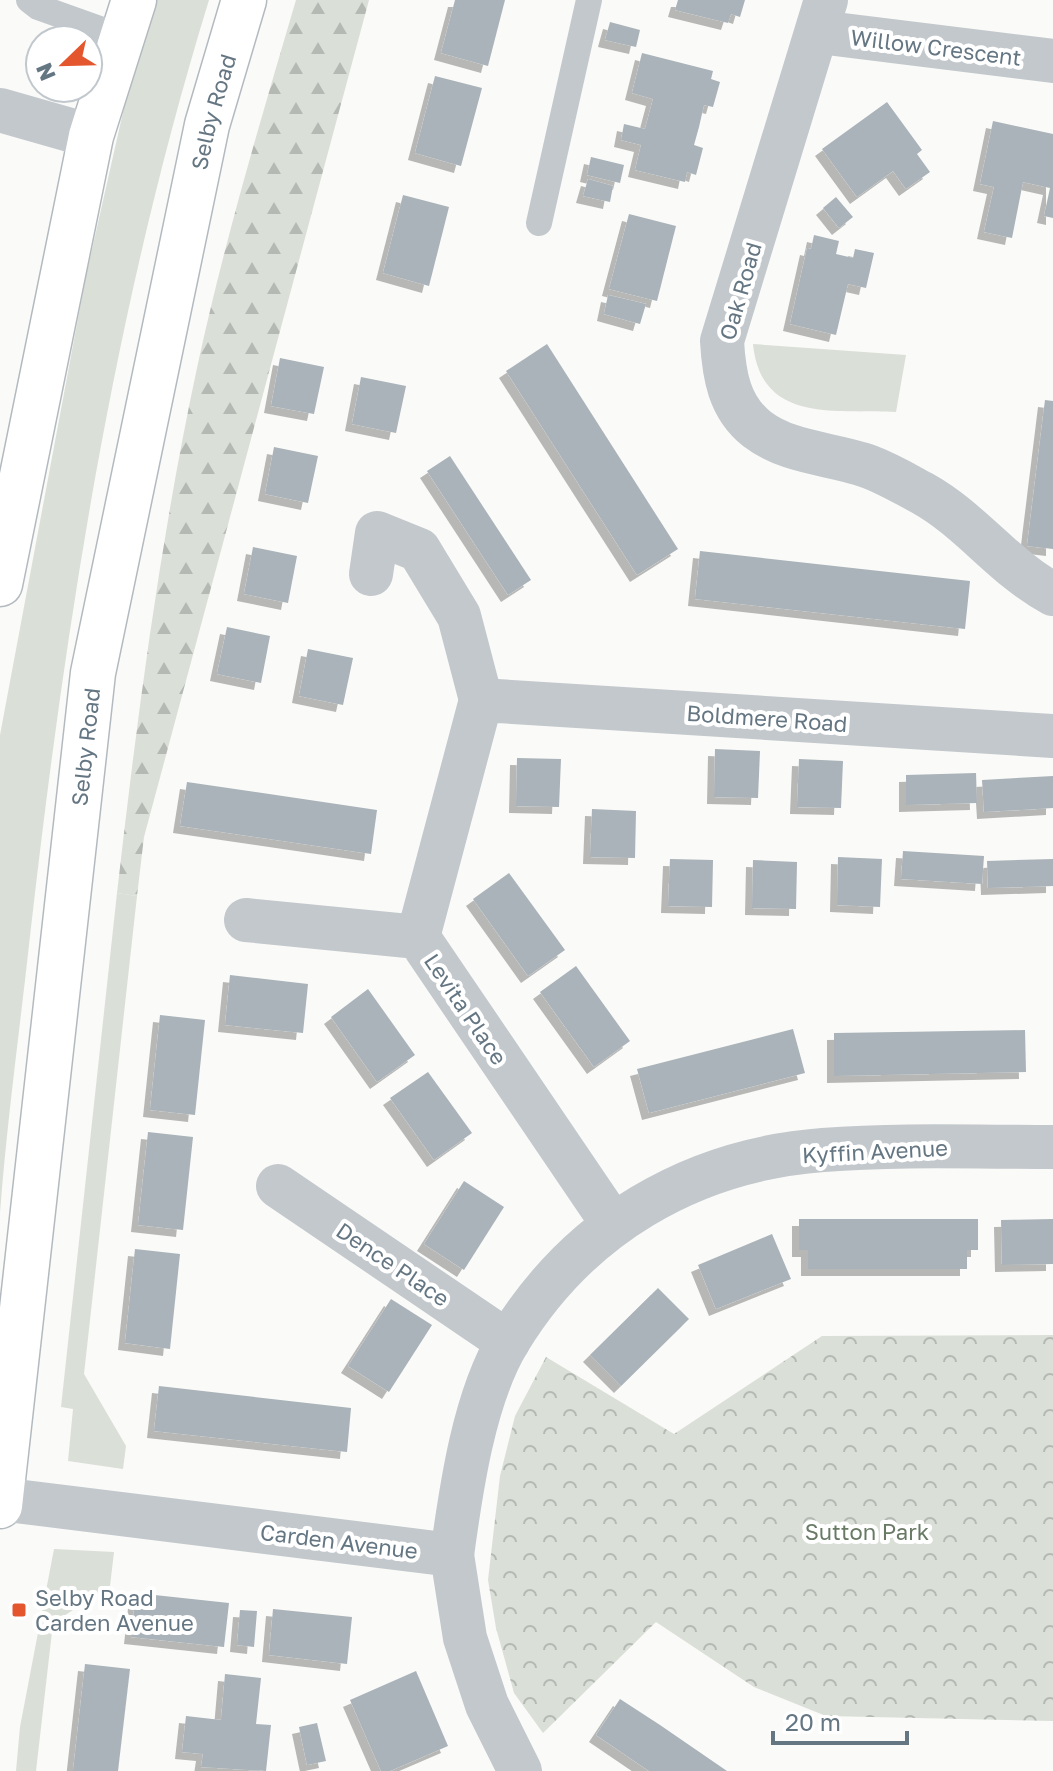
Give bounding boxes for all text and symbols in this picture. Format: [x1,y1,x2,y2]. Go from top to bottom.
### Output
street label: Willow Crescent [849,23,1023,71]
north arrow [24,24,104,104]
street label: Selby Road [185,51,241,172]
text: N [29,59,61,85]
street label: Oak Road [713,239,767,343]
street label: Selby Road [65,686,105,807]
street label: Boldmere Road [686,699,848,737]
street label: Levita Place [419,948,513,1070]
street label: Kyffin Avenue [801,1134,949,1168]
street label: Dence Place [331,1216,455,1312]
street label: Carden Avenue [259,1518,419,1564]
park label: Sutton Park [805,1518,929,1545]
place label: Selby Road Carden Avenue [35,1584,194,1636]
marker: Selby Road Carden Avenue [10,1601,28,1619]
scale bar [773,1695,907,1745]
text: 20 m [785,1707,841,1736]

